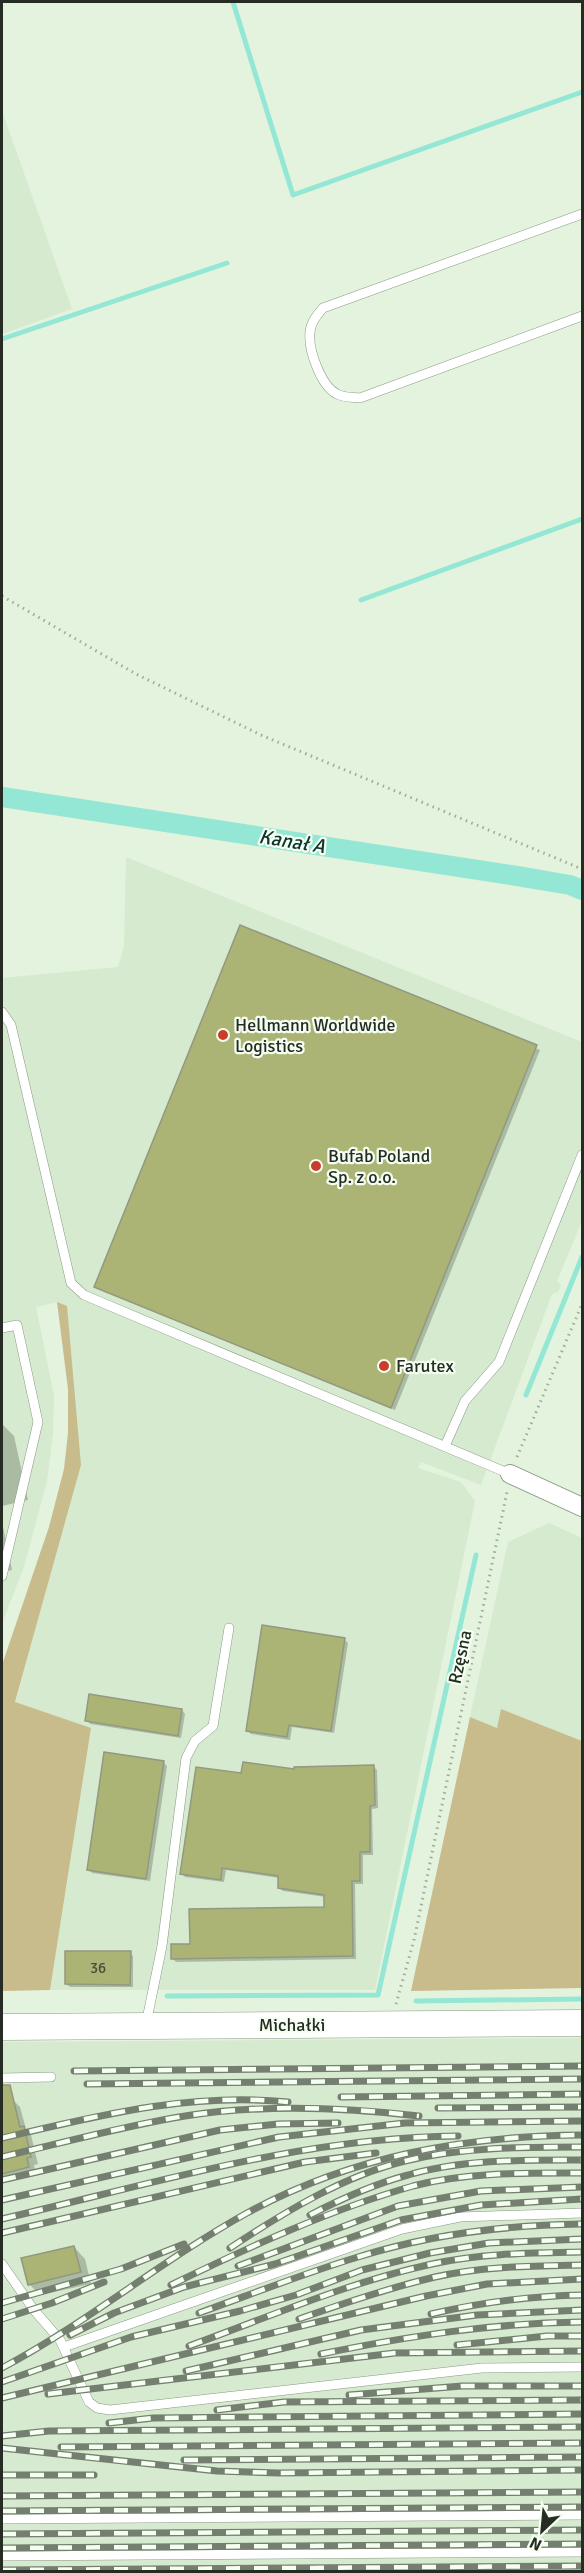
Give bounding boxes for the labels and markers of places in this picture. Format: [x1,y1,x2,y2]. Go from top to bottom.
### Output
place label: Hellmann Worldwide Logistics [235,1014,396,1057]
marker: Hellmann Worldwide Logistics [216,1028,230,1042]
place label: Bufab Poland Sp. z o.o. [328,1145,430,1188]
marker: Bufab Poland Sp. z o.o. [309,1159,323,1173]
place label: Farutex [396,1355,455,1377]
marker: Farutex [377,1359,391,1373]

